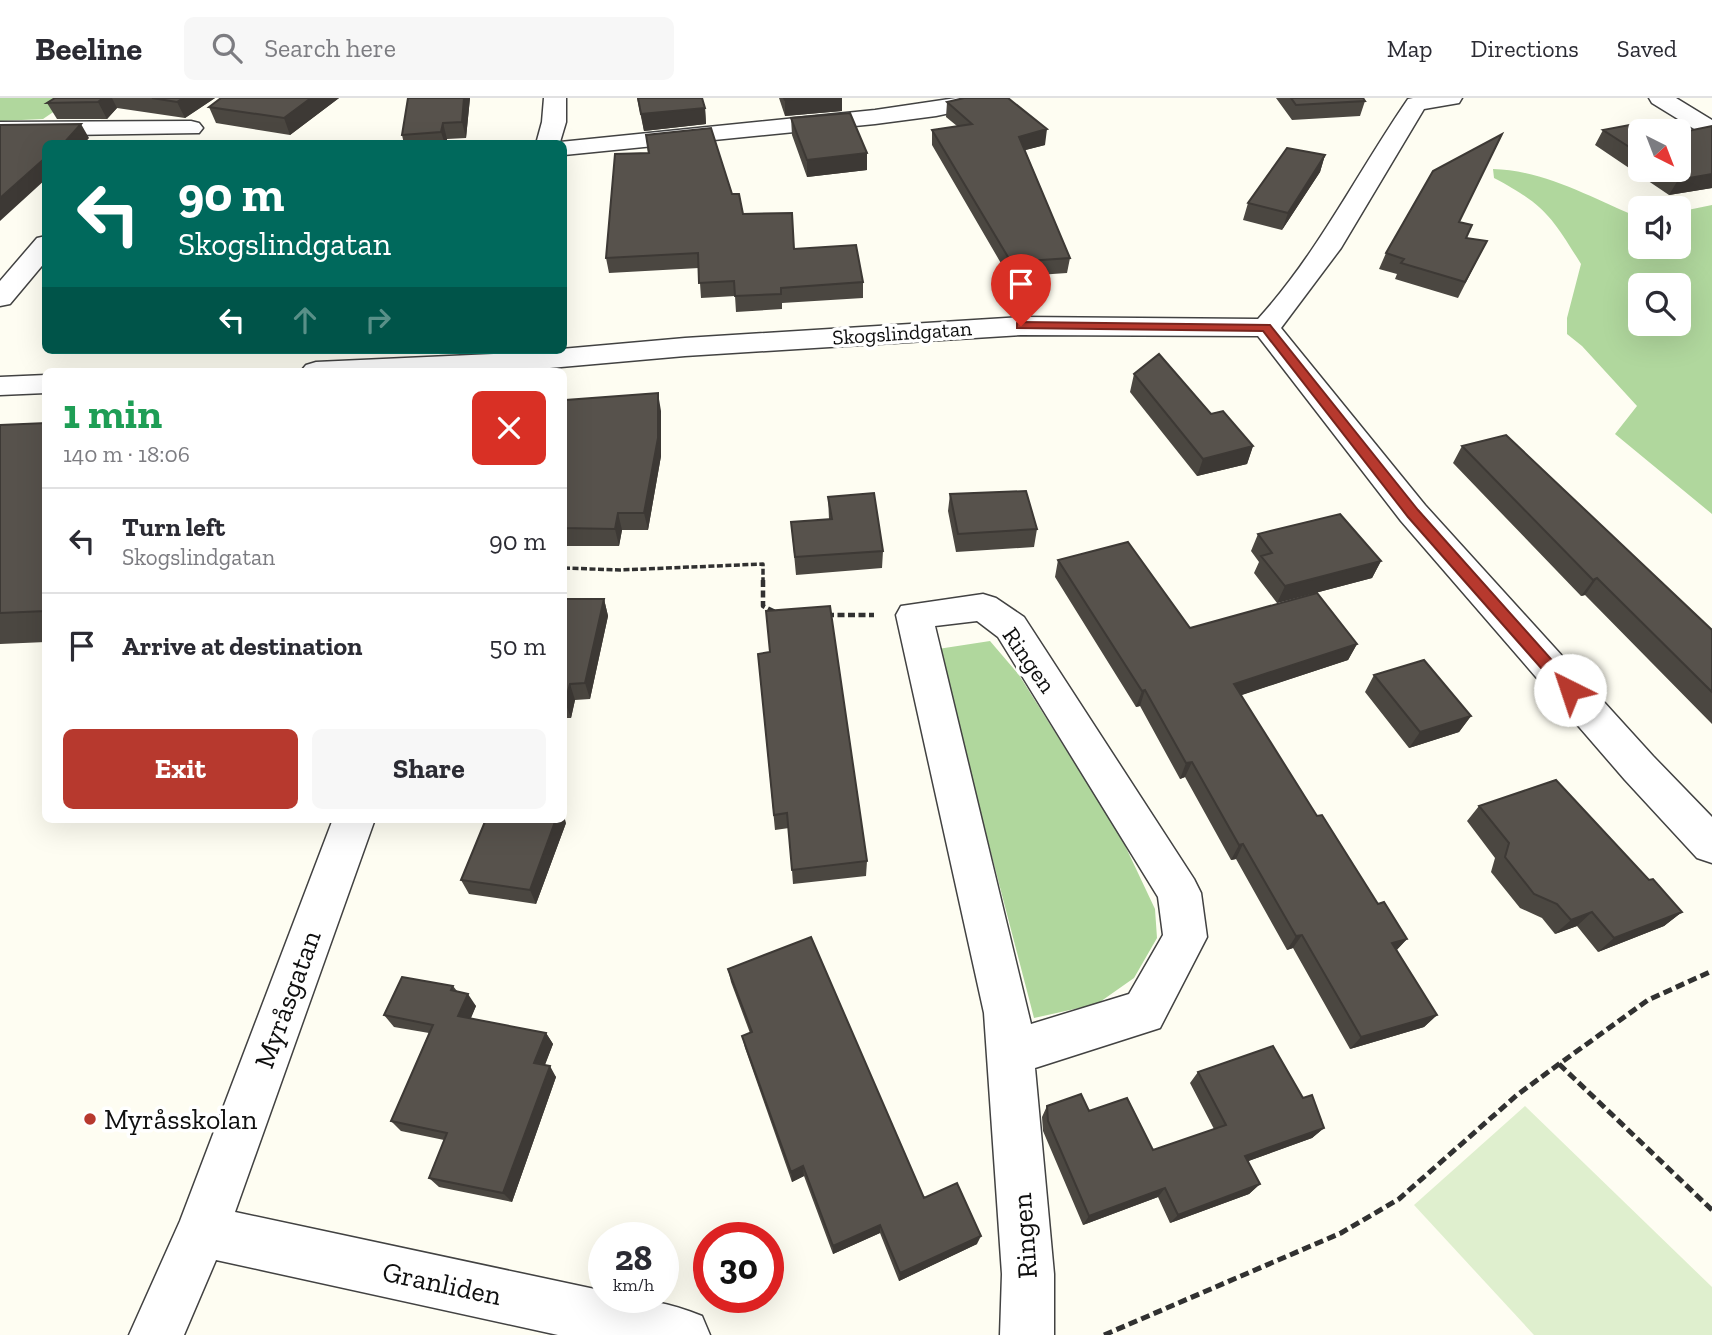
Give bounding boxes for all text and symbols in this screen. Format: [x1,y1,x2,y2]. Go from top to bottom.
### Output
search box [184,17,674,80]
text: Beeline [35,29,142,68]
icon: search [208,29,246,67]
text: Search here [264,32,396,64]
text: Map [1387,34,1433,63]
text: Directions [1471,34,1579,63]
text: Saved [1617,34,1677,63]
north arrow [1628,119,1690,182]
map controls [1628,119,1691,336]
text: 90 m [178,165,285,224]
icon: left [63,168,154,259]
button: sound [1628,196,1691,259]
text: Skogslindgatan [178,225,391,263]
pin [991,254,1051,326]
icon: arrive [1002,265,1040,303]
button: search [1628,273,1691,336]
icon: left [213,301,251,339]
icon: ahead [286,301,324,339]
icon: right [359,301,397,339]
street label: Skogslindgatan [831,315,973,350]
text: 1 min [63,388,162,439]
button: close [472,391,546,465]
text: 140 m · 18:06 [63,440,190,468]
text: Turn left [122,511,225,543]
icon: left [63,522,101,560]
text: 90 m [489,525,546,557]
text: Skogslindgatan [122,543,275,571]
street label: Ringen [996,621,1062,698]
icon: arrive [63,627,101,665]
text: Arrive at destination [122,630,362,662]
text: 50 m [489,630,546,662]
position arrow [1533,653,1607,727]
button: Exit [63,729,298,809]
button: Share [312,729,546,809]
street label: Myråsgatan [247,926,328,1073]
place label: Myråsskolan [104,1103,257,1136]
marker: Myråsskolan [82,1111,98,1127]
street label: Ringen [1005,1192,1044,1280]
speed limit sign: 30 [693,1222,784,1313]
text: 28 [615,1237,652,1279]
street label: Granliden [380,1255,504,1312]
text: km/h [613,1274,654,1296]

